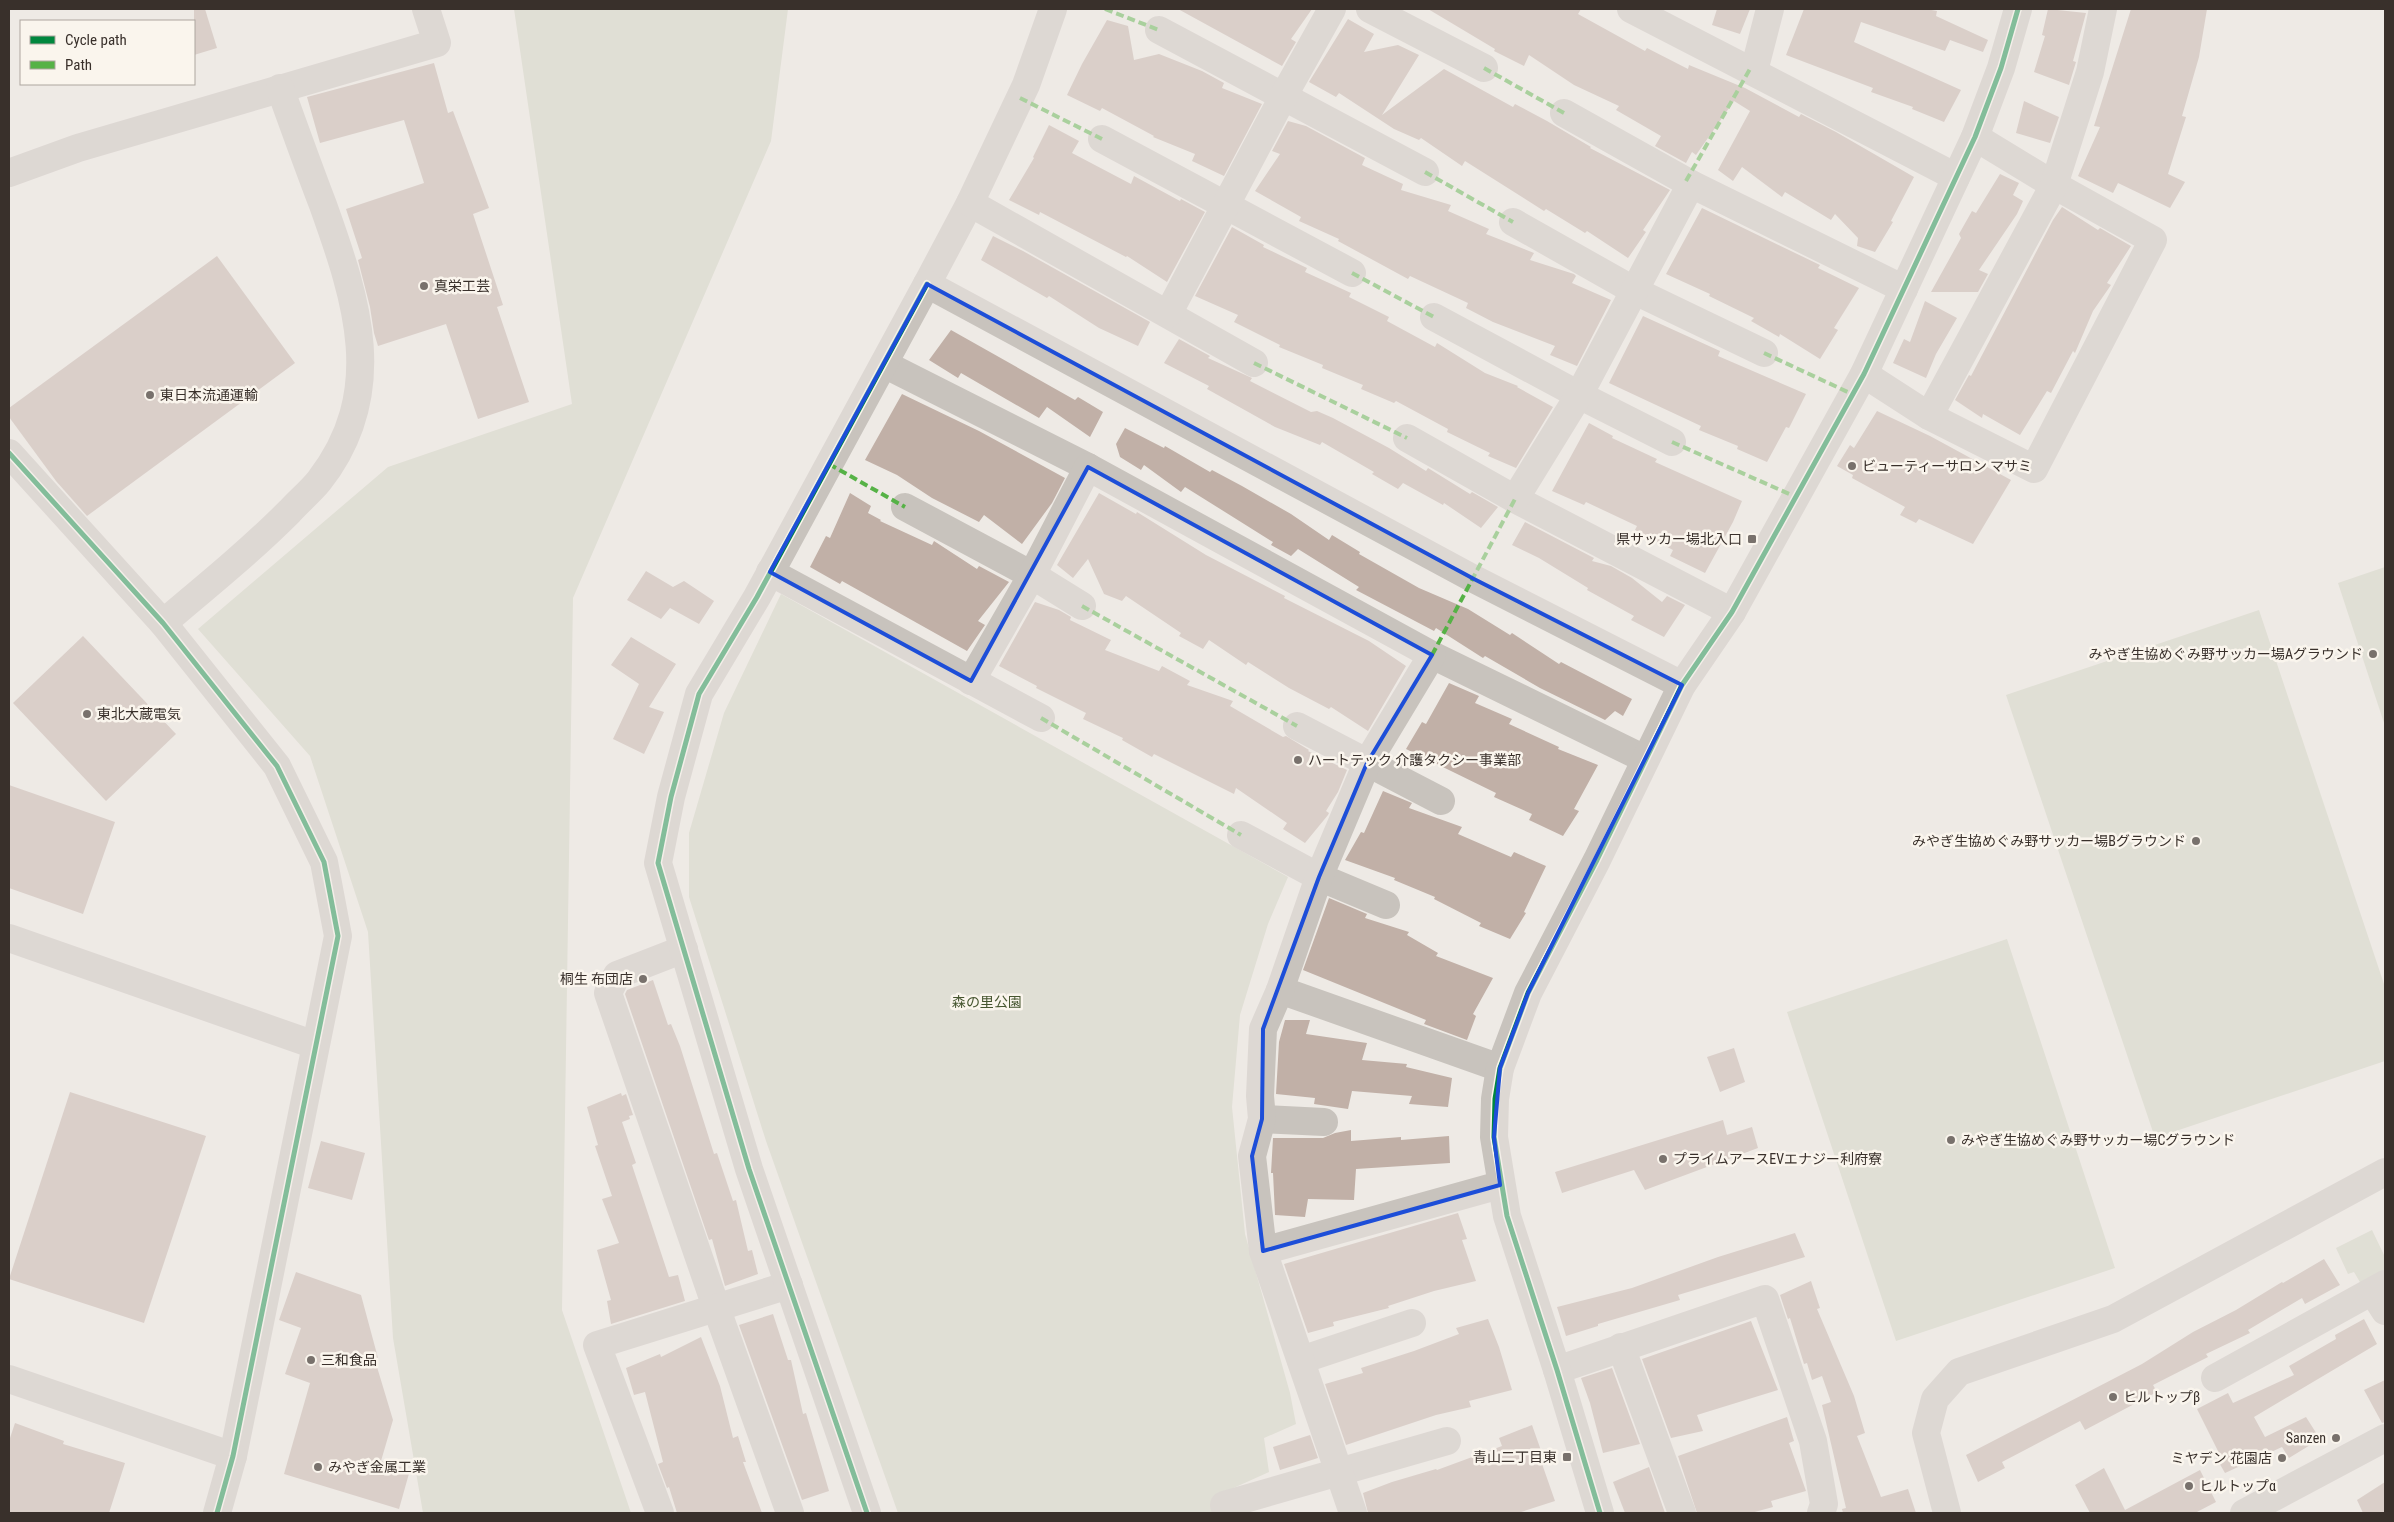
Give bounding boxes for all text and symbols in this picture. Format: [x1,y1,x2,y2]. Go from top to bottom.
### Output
legend [20,20,195,85]
text: Cycle path [65,31,127,49]
text: Path [65,56,92,74]
place label: 真栄工芸 [434,278,490,294]
marker: 真栄工芸 [418,280,430,292]
place label: 東日本流通運輸 [160,387,258,403]
marker: 東日本流通運輸 [144,389,156,401]
place label: ビューティーサロン マサミ [1862,458,2032,474]
marker: ビューティーサロン マサミ [1846,460,1858,472]
place label: 県サッカー場北入口 [1616,531,1742,547]
marker: 県サッカー場北入口 [1746,533,1758,545]
place label: みやぎ生協めぐみ野サッカー場Aグラウンド [2089,646,2363,662]
marker: みやぎ生協めぐみ野サッカー場Aグラウンド [2367,648,2379,660]
place label: 東北大蔵電気 [97,706,181,722]
marker: 東北大蔵電気 [81,708,93,720]
place label: ハートテック 介護タクシー事業部 [1308,752,1521,768]
marker: ハートテック 介護タクシー事業部 [1292,754,1304,766]
place label: みやぎ生協めぐみ野サッカー場Bグラウンド [1912,833,2186,849]
marker: みやぎ生協めぐみ野サッカー場Bグラウンド [2190,835,2202,847]
place label: 桐生 布団店 [560,971,633,987]
marker: 桐生 布団店 [637,973,649,985]
park label: 森の里公園 [952,994,1022,1010]
place label: みやぎ生協めぐみ野サッカー場Cグラウンド [1961,1132,2235,1148]
marker: みやぎ生協めぐみ野サッカー場Cグラウンド [1945,1134,1957,1146]
place label: プライムアースEVエナジー利府寮 [1673,1151,1882,1167]
marker: プライムアースEVエナジー利府寮 [1657,1153,1669,1165]
place label: 三和食品 [321,1352,377,1368]
marker: 三和食品 [305,1354,317,1366]
place label: ヒルトップβ [2123,1389,2200,1405]
marker: ヒルトップβ [2107,1391,2119,1403]
place label: Sanzen [2286,1430,2326,1446]
marker: Sanzen [2330,1432,2342,1444]
place label: 青山二丁目東 [1473,1449,1557,1465]
place label: ミヤデン 花園店 [2171,1450,2272,1466]
marker: 青山二丁目東 [1561,1451,1573,1463]
marker: ミヤデン 花園店 [2276,1452,2288,1464]
place label: みやぎ金属工業 [328,1459,426,1475]
marker: みやぎ金属工業 [312,1461,324,1473]
place label: ヒルトップα [2199,1478,2276,1494]
marker: ヒルトップα [2183,1480,2195,1492]

